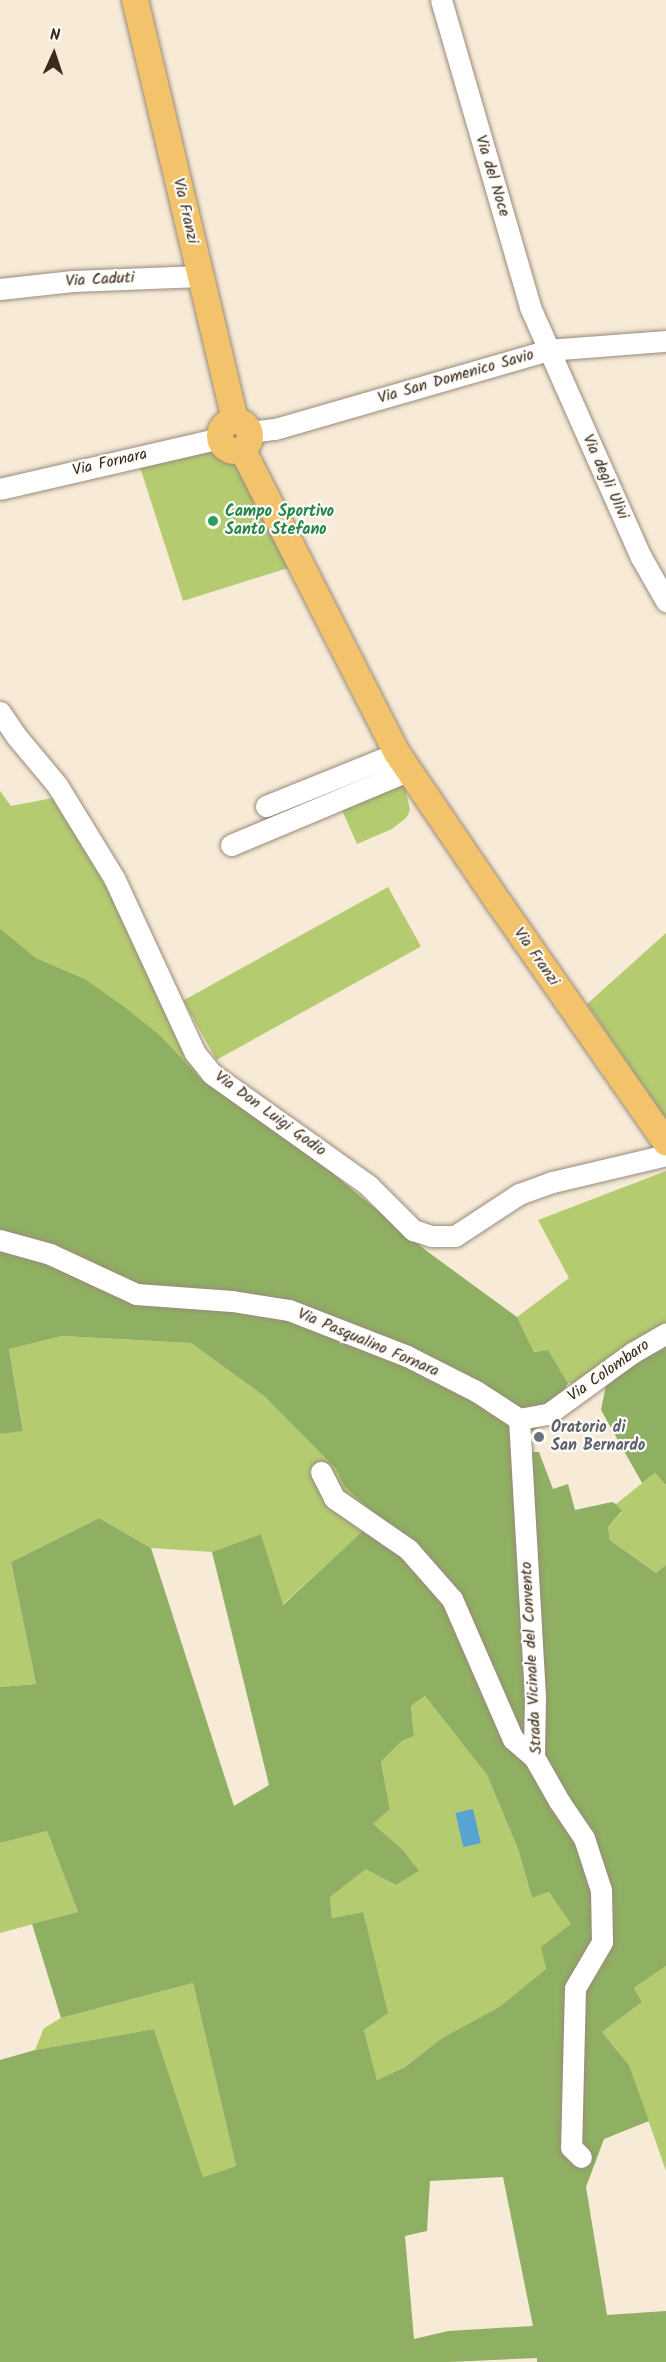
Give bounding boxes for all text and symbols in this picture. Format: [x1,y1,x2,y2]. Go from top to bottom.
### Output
text: N [49,23,61,48]
north arrow [24,24,84,84]
street label: Via del Noce [471,133,513,219]
street label: Via Franzi [168,176,202,246]
street label: Via Caduti [65,269,135,291]
street label: Via San Domenico Savio [376,345,536,409]
street label: Via degli Ulivi [578,432,632,522]
street label: Via Fornara [71,445,149,481]
place label: Campo Sportivo Santo Stefano [225,502,334,540]
marker: Campo Sportivo Santo Stefano [206,514,220,528]
street label: Via Franzi [509,924,563,990]
street label: Via Don Luigi Godio [211,1067,329,1161]
street label: Via Pasqualino Fornara [294,1305,442,1381]
street label: Via Colombaro [564,1336,654,1406]
place label: Oratorio di San Bernardo [551,1418,645,1456]
marker: Oratorio di San Bernardo [532,1430,546,1444]
street label: Strada Vicinale del Convento [517,1561,547,1755]

